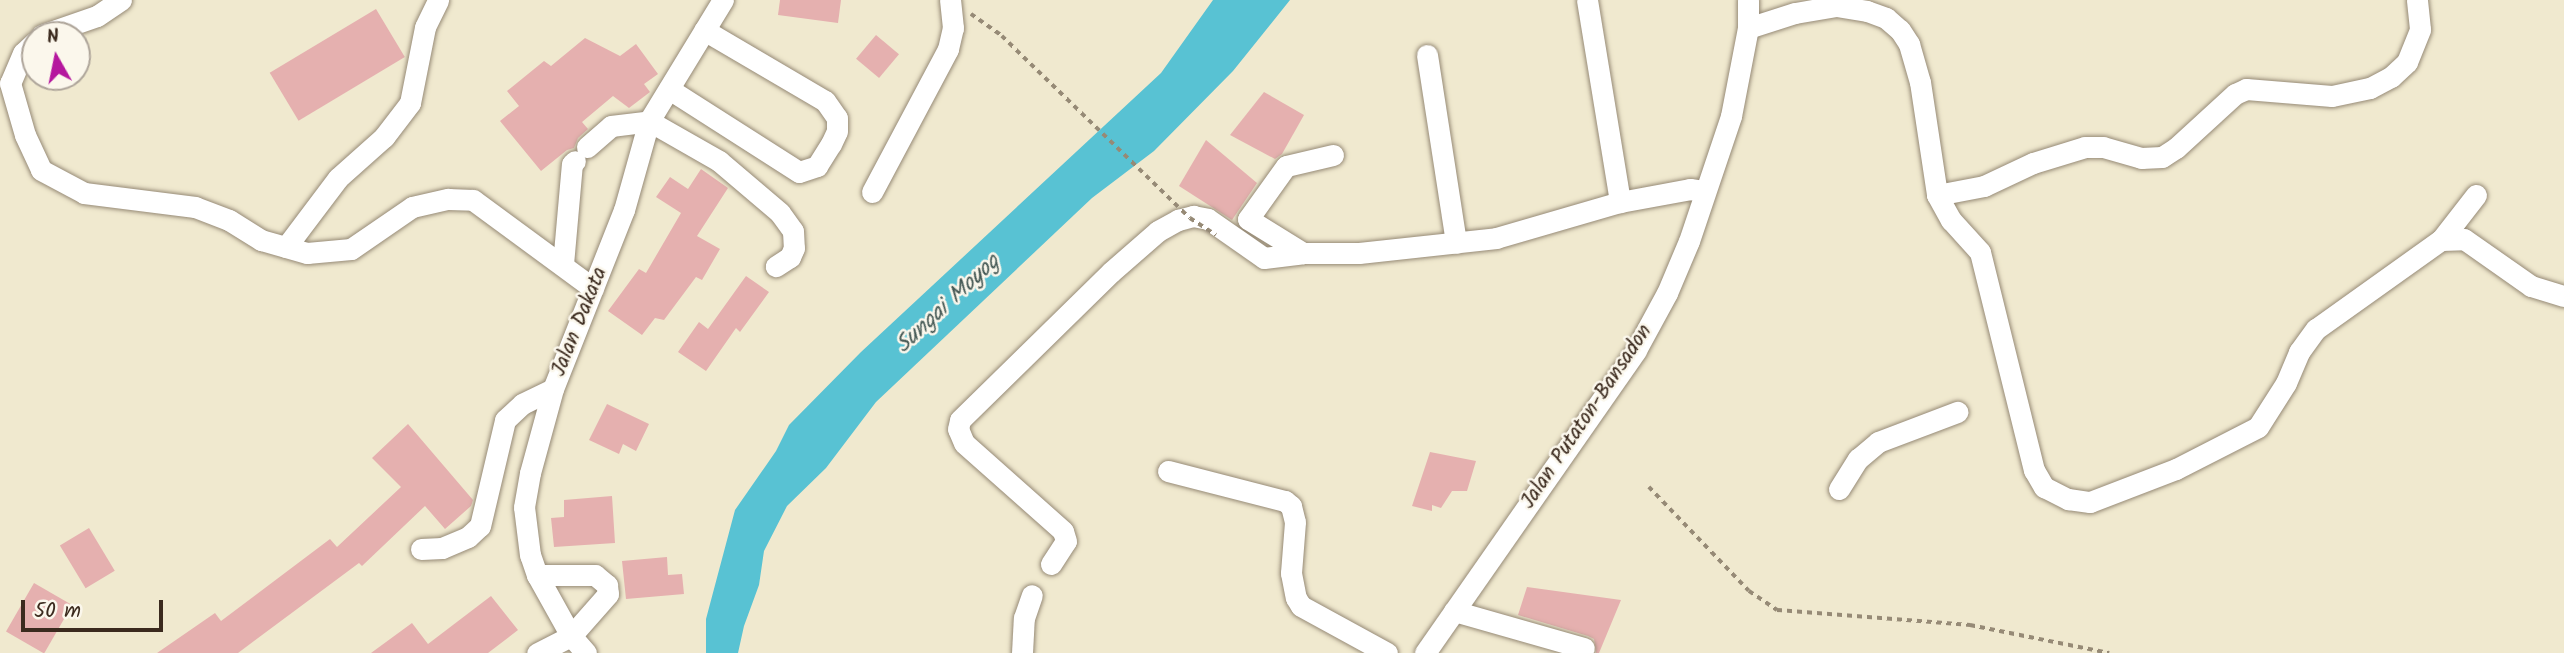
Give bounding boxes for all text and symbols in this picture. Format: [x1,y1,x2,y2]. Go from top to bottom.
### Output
north arrow [21,21,91,91]
text: N [45,21,61,53]
water label: Sungai Moyog [890,249,1006,359]
street label: Jalan Dakata [547,264,613,380]
street label: Jalan Putaton-Bansadon [1516,320,1658,514]
scale bar [24,586,166,630]
text: 50 m [34,595,81,628]

